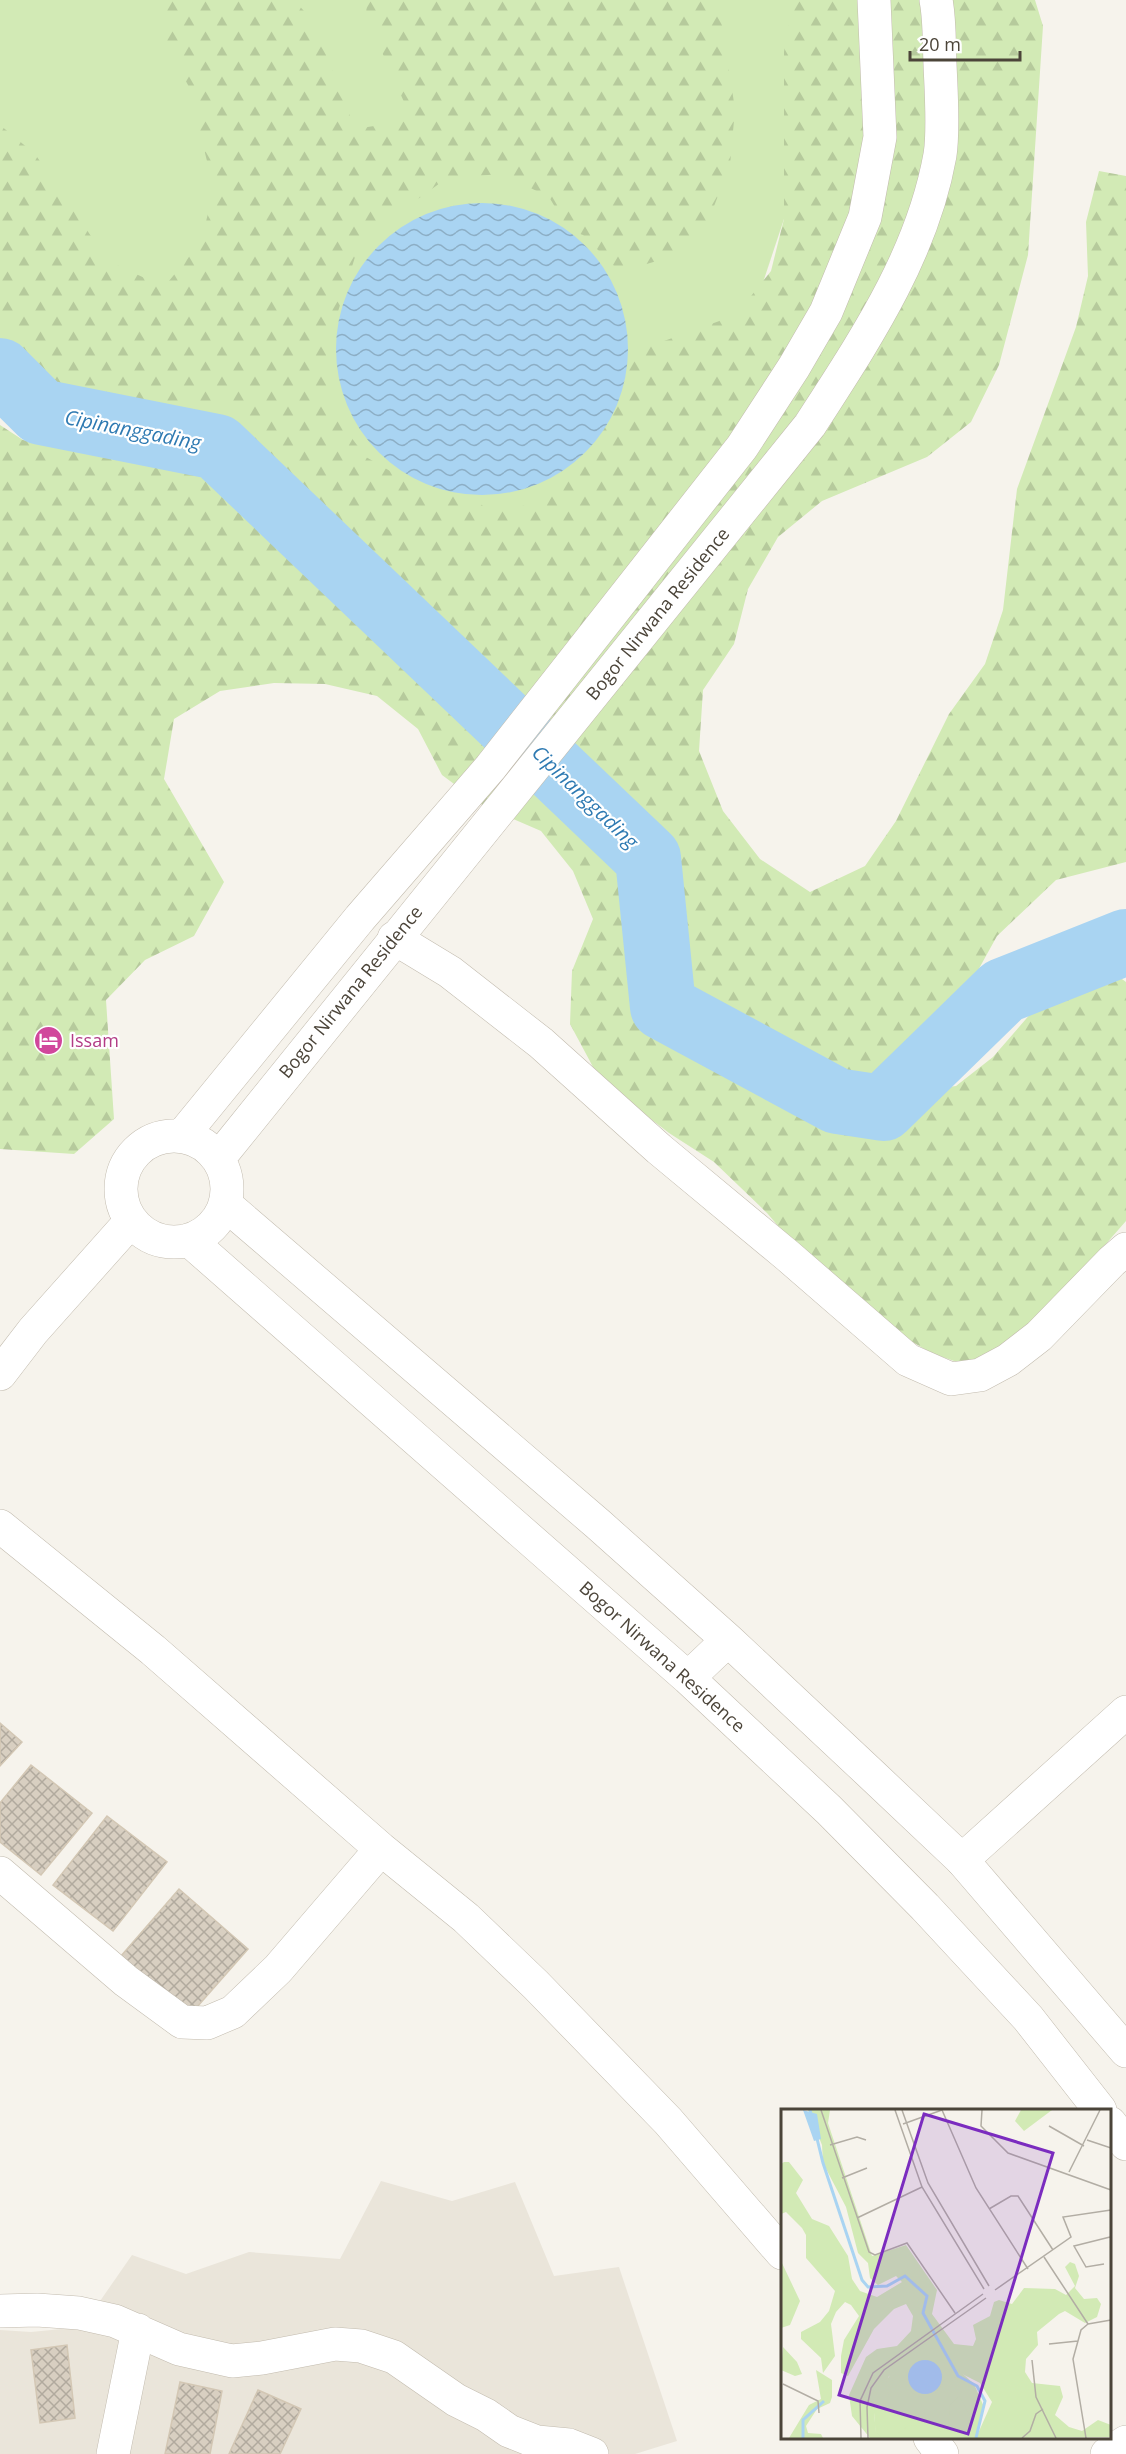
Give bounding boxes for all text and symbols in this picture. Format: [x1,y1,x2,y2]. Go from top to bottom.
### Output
scale bar [910,24,1020,62]
text: 20 m [919,32,961,56]
water label: Cipinanggading [63,403,204,456]
street label: Bogor Nirwana Residence [580,522,734,705]
water label: Cipinanggading [526,739,645,855]
street label: Bogor Nirwana Residence [273,900,427,1083]
hotel icon: Issam [33,1025,65,1057]
place label: Issam [70,1028,119,1052]
street label: Bogor Nirwana Residence [575,1575,751,1737]
inset map [781,2109,1111,2439]

